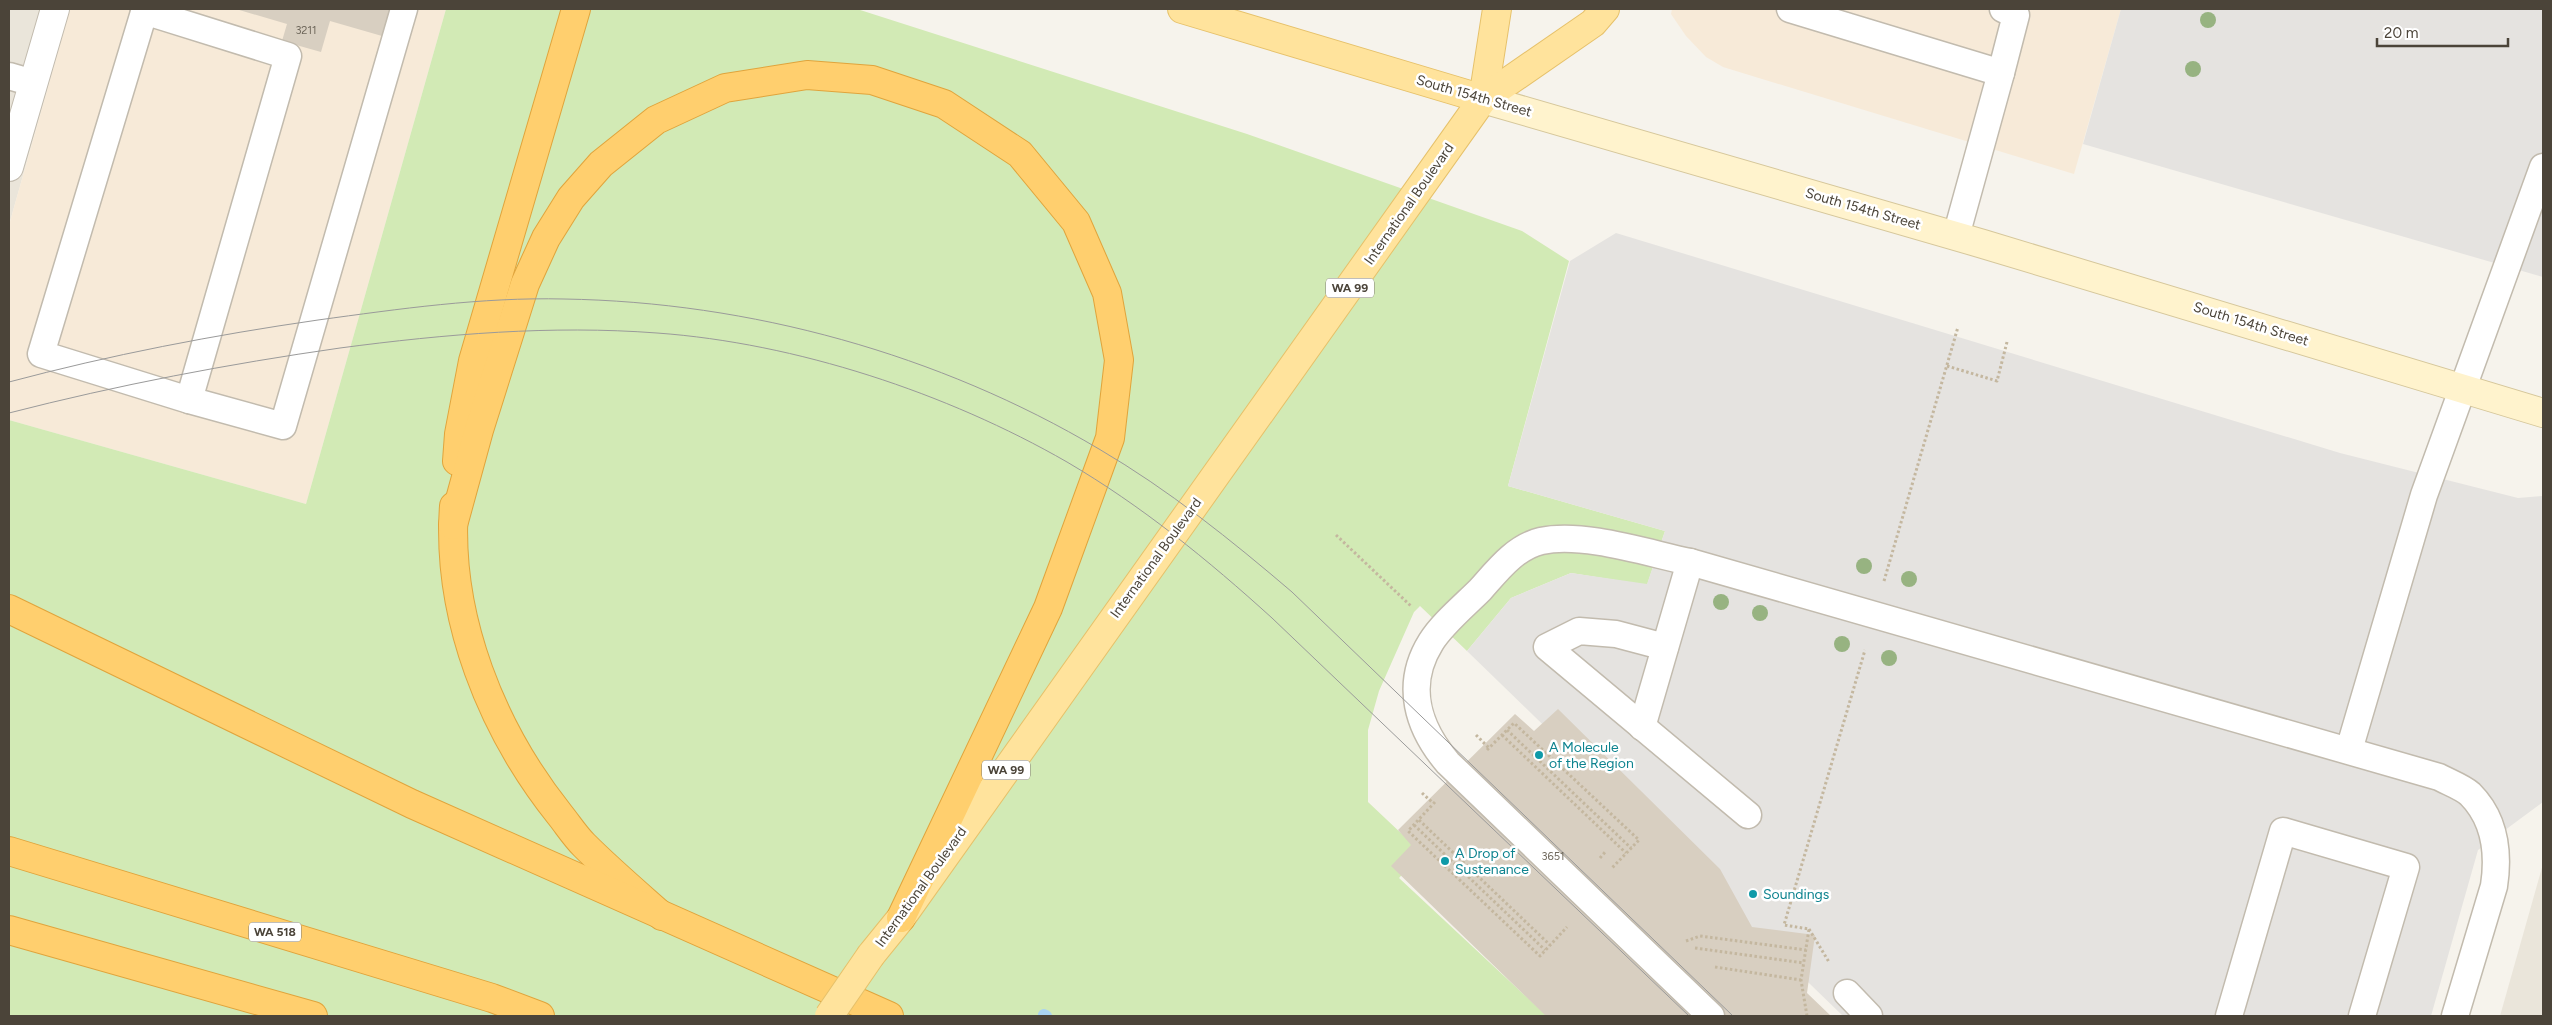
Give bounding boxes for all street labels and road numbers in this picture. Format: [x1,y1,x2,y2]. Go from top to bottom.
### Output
street label: South 154th Street [1414,71,1534,121]
street label: International Boulevard [1361,140,1457,268]
street label: South 154th Street [1803,184,1923,234]
road number: WA 99 [1326,278,1374,298]
street label: South 154th Street [2191,298,2311,350]
street label: International Boulevard [1107,495,1205,621]
road number: WA 99 [982,760,1030,780]
street label: International Boulevard [872,824,970,950]
road number: WA 518 [249,922,301,942]

